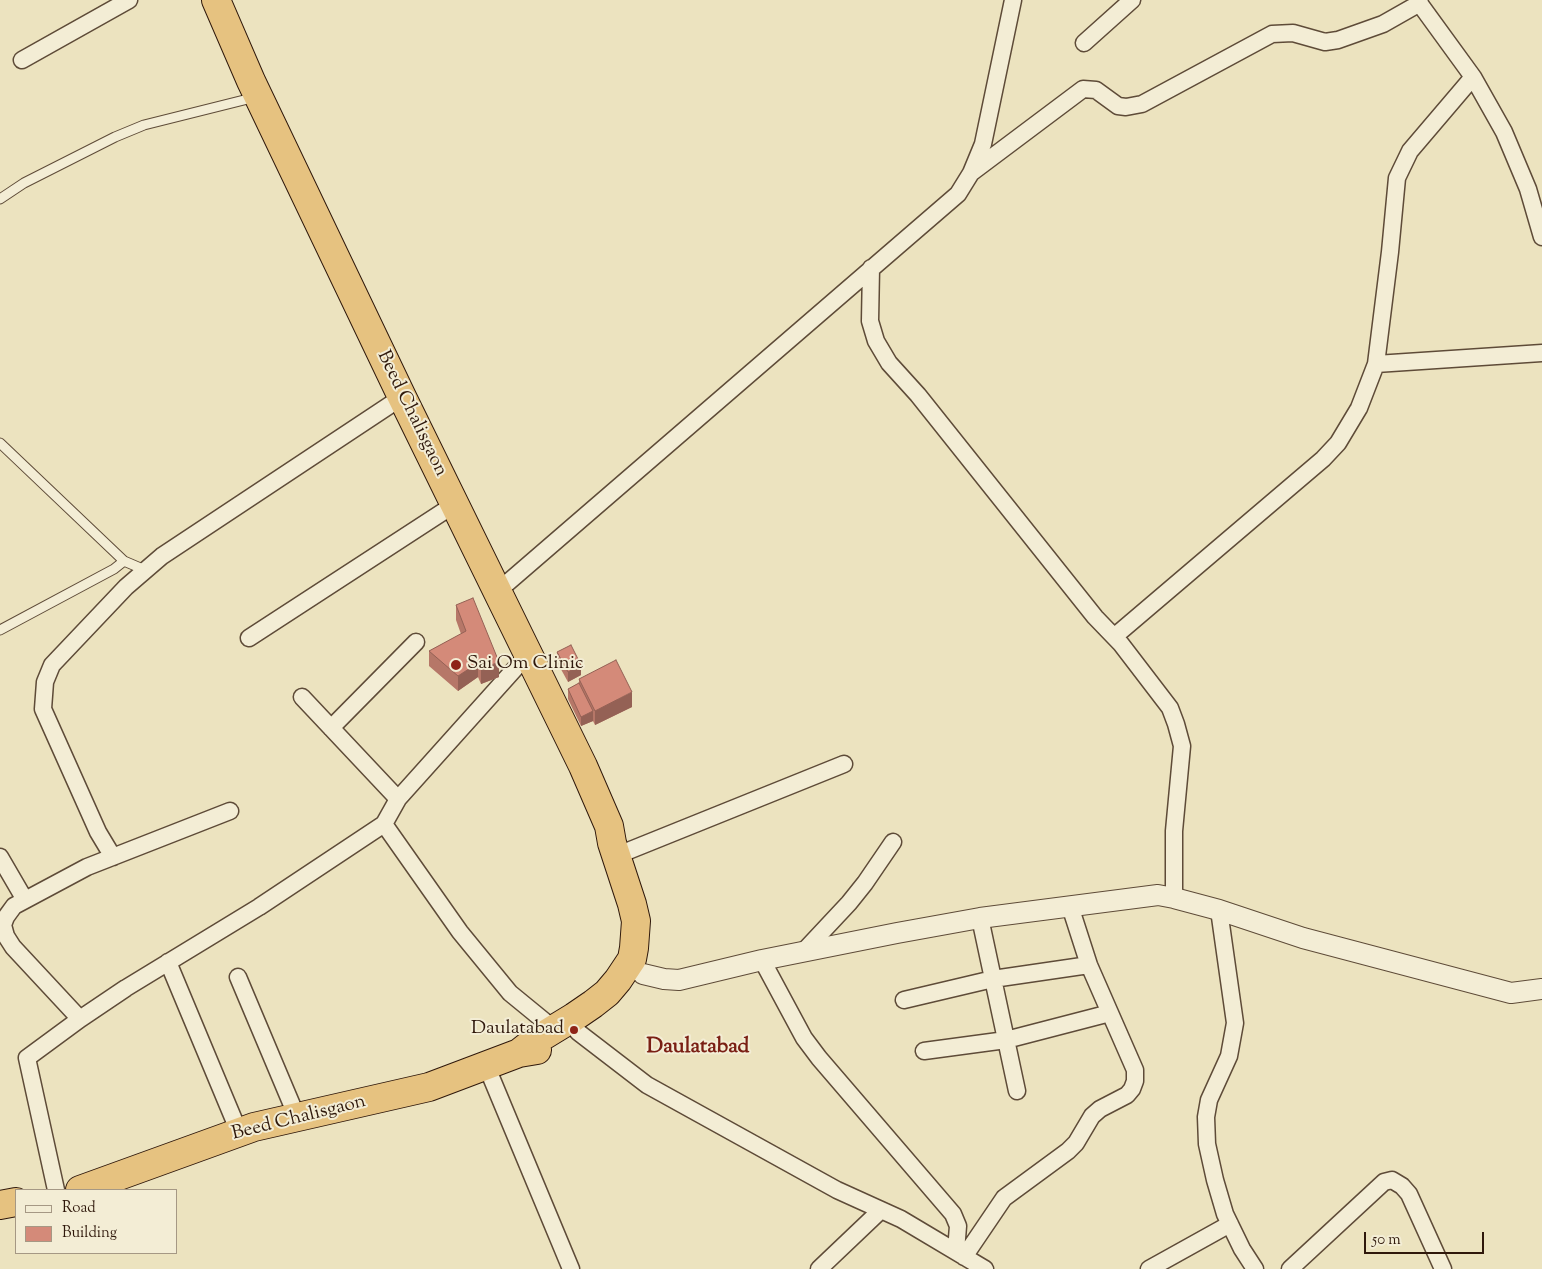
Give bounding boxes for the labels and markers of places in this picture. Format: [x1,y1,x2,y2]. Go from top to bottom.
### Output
place label: Sai Om Clinic [467,654,584,676]
marker: Sai Om Clinic [449,658,463,672]
place label: Daulatabad [471,1019,564,1041]
marker: Daulatabad [568,1024,580,1036]

